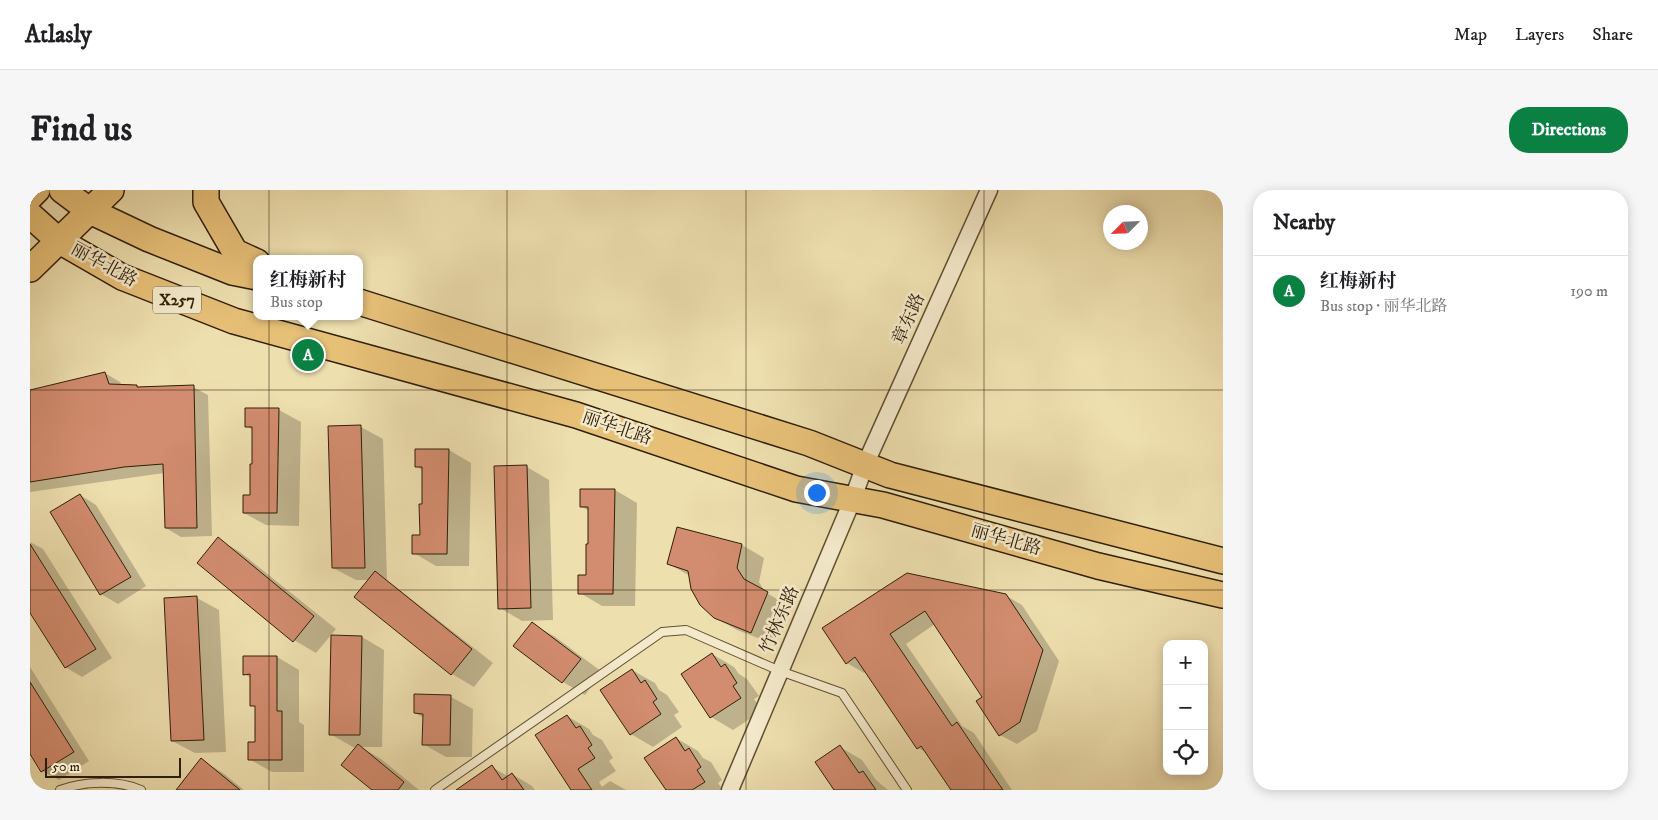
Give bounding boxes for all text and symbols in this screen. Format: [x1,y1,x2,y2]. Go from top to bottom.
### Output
text: Atlasly [25,20,92,50]
text: Map [1454,24,1487,46]
text: Layers [1515,24,1564,46]
text: Share [1592,24,1633,46]
button: Directions [1509,107,1628,153]
text: Find us [30,108,132,152]
north arrow [1103,205,1148,250]
text: Nearby [1273,210,1335,236]
street label: 丽华北路 [67,238,141,292]
popup [253,255,363,320]
text: 红梅新村 [270,269,346,292]
text: 红梅新村 [1320,270,1396,293]
text: A [1284,281,1294,301]
text: 190 m [1570,281,1608,301]
road number: X257 [153,286,201,314]
street label: 章东路 [888,290,930,348]
text: Bus stop [270,292,323,312]
text: Bus stop · 丽华北路 [1320,296,1448,316]
pin: A [292,336,324,374]
street label: 丽华北路 [579,406,655,450]
your location [804,480,830,506]
street label: 丽华北路 [968,520,1044,560]
street label: 竹林东路 [756,583,804,657]
map controls [1163,640,1208,775]
button: + [1163,640,1208,685]
button: − [1163,685,1208,730]
button: locate [1163,730,1208,775]
scale bar [45,755,181,778]
text: 50 m [52,758,80,776]

